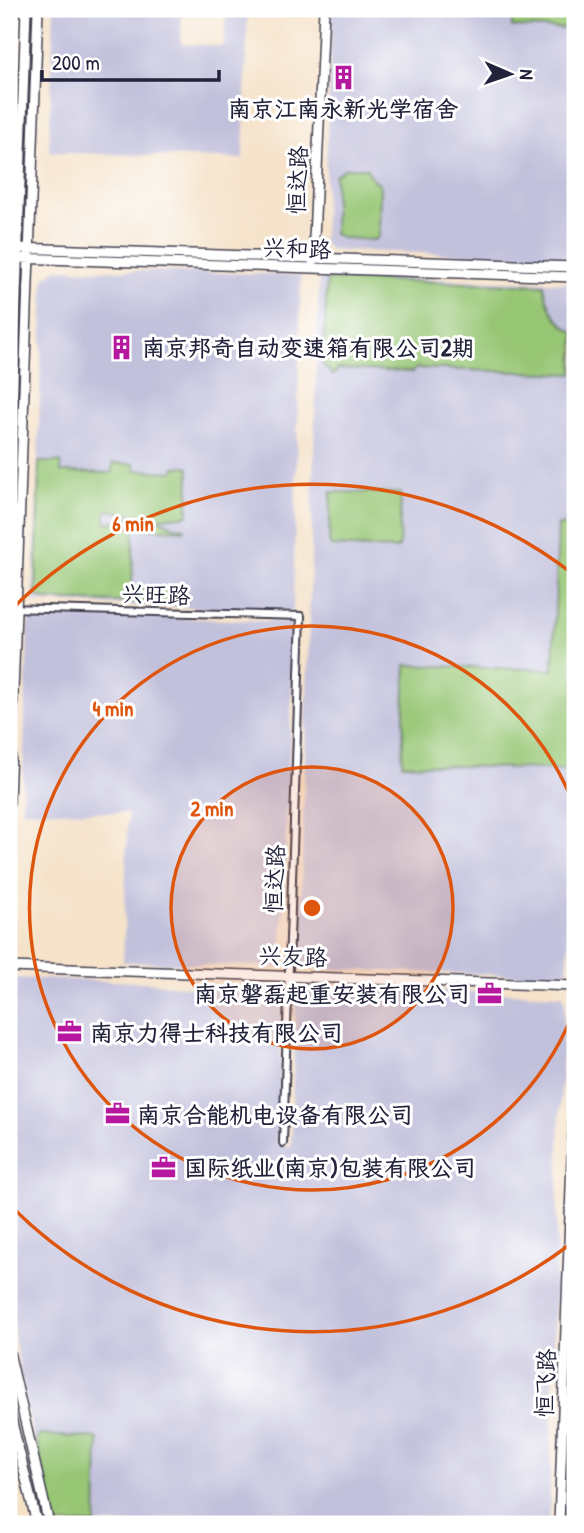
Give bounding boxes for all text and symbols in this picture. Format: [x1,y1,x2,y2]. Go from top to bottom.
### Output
scale bar [42,38,219,82]
north arrow [476,38,546,108]
text: 200 m [52,48,100,77]
building icon: 南京江南永新光学宿舍 [329,64,357,92]
text: N [514,69,540,80]
place label: 南京江南永新光学宿舍 [228,93,458,124]
street label: 恒达路 [280,145,314,215]
street label: 兴和路 [262,231,332,265]
place label: 南京邦奇自动变速箱有限公司2期 [142,332,475,363]
building icon: 南京邦奇自动变速箱有限公司2期 [108,333,136,361]
text: 6 min [112,509,154,538]
street label: 兴旺路 [121,577,191,611]
text: 4 min [92,694,134,723]
text: 2 min [190,794,234,823]
street label: 恒达路 [257,844,291,914]
centre of rings [300,896,324,920]
street label: 兴友路 [258,939,328,973]
place label: 南京磐磊起重安装有限公司 [194,978,470,1009]
office icon: 南京磐磊起重安装有限公司 [476,979,504,1007]
place label: 南京力得士科技有限公司 [90,1017,343,1048]
office icon: 南京力得士科技有限公司 [56,1018,84,1046]
place label: 南京合能机电设备有限公司 [137,1099,413,1130]
office icon: 南京合能机电设备有限公司 [103,1100,131,1128]
place label: 国际纸业(南京)包装有限公司 [184,1152,476,1183]
office icon: 国际纸业(南京)包装有限公司 [150,1153,178,1181]
street label: 恒飞路 [528,1348,562,1418]

